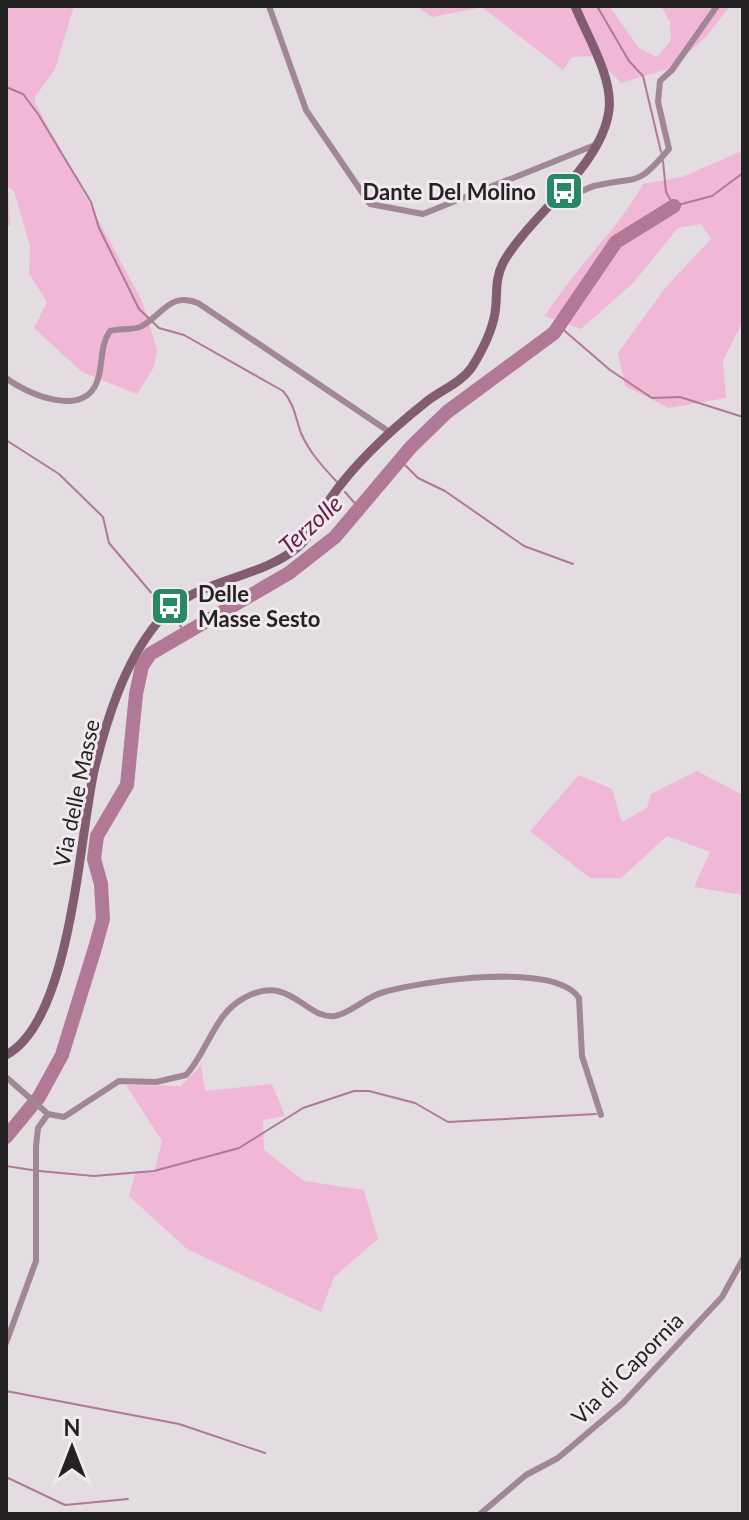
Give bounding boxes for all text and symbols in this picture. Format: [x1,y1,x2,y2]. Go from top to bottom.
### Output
bus stop icon: Dante Del Molino [543,170,585,212]
place label: Dante Del Molino [363,178,536,205]
water label: Terzolle [272,488,348,560]
place label: Delle Masse Sesto [198,580,320,632]
bus stop icon: Delle Masse Sesto [149,585,191,627]
street label: Via delle Masse [47,717,105,869]
street label: Via di Capornia [566,1307,688,1429]
north arrow [32,1408,112,1488]
text: N [64,1414,80,1441]

